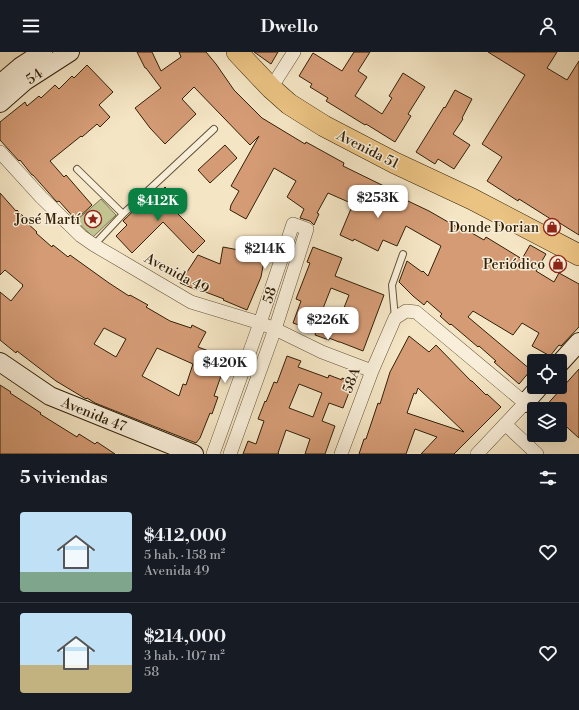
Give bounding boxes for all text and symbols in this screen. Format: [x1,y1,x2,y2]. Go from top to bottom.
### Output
icon: menu [20,15,42,37]
text: Dwello [261,15,318,38]
icon: person [537,15,559,37]
street label: 54 [23,65,46,89]
street label: Avenida 51 [333,126,402,173]
pin: $253K [350,185,406,219]
pin: $412K [130,188,186,222]
text: $253K [357,190,399,206]
text: $412K [137,193,179,209]
place icon: José Martí [83,209,103,229]
place label: José Martí [14,211,81,229]
shop icon: Donde Dorian [542,217,562,237]
place label: Donde Dorian [449,219,540,237]
pin: $214K [237,236,293,270]
text: $214K [245,241,285,257]
street label: Avenida 49 [140,249,212,298]
shop icon: Periódico [548,254,568,274]
place label: Periódico [483,256,545,274]
street label: 58 [259,285,281,306]
pin: $226K [300,307,356,341]
text: $226K [307,312,349,328]
pin: $420K [197,350,253,384]
map controls [527,354,567,442]
button: locate [527,354,567,394]
text: $420K [203,355,247,371]
street label: 58A [339,365,365,396]
street label: Avenida 47 [58,393,129,436]
button: layers [527,402,567,442]
text: 5 viviendas [20,467,108,489]
icon: filters [537,467,559,489]
text: $412,000 [144,525,227,547]
icon: home [52,528,100,576]
icon: heart [537,541,559,563]
text: 5 hab. · 158 m² [144,547,225,563]
text: Avenida 49 [144,563,209,579]
text: $214,000 [144,626,226,648]
icon: home [52,629,100,677]
icon: heart [537,642,559,664]
text: 3 hab. · 107 m² [144,648,225,664]
text: 58 [144,664,159,680]

